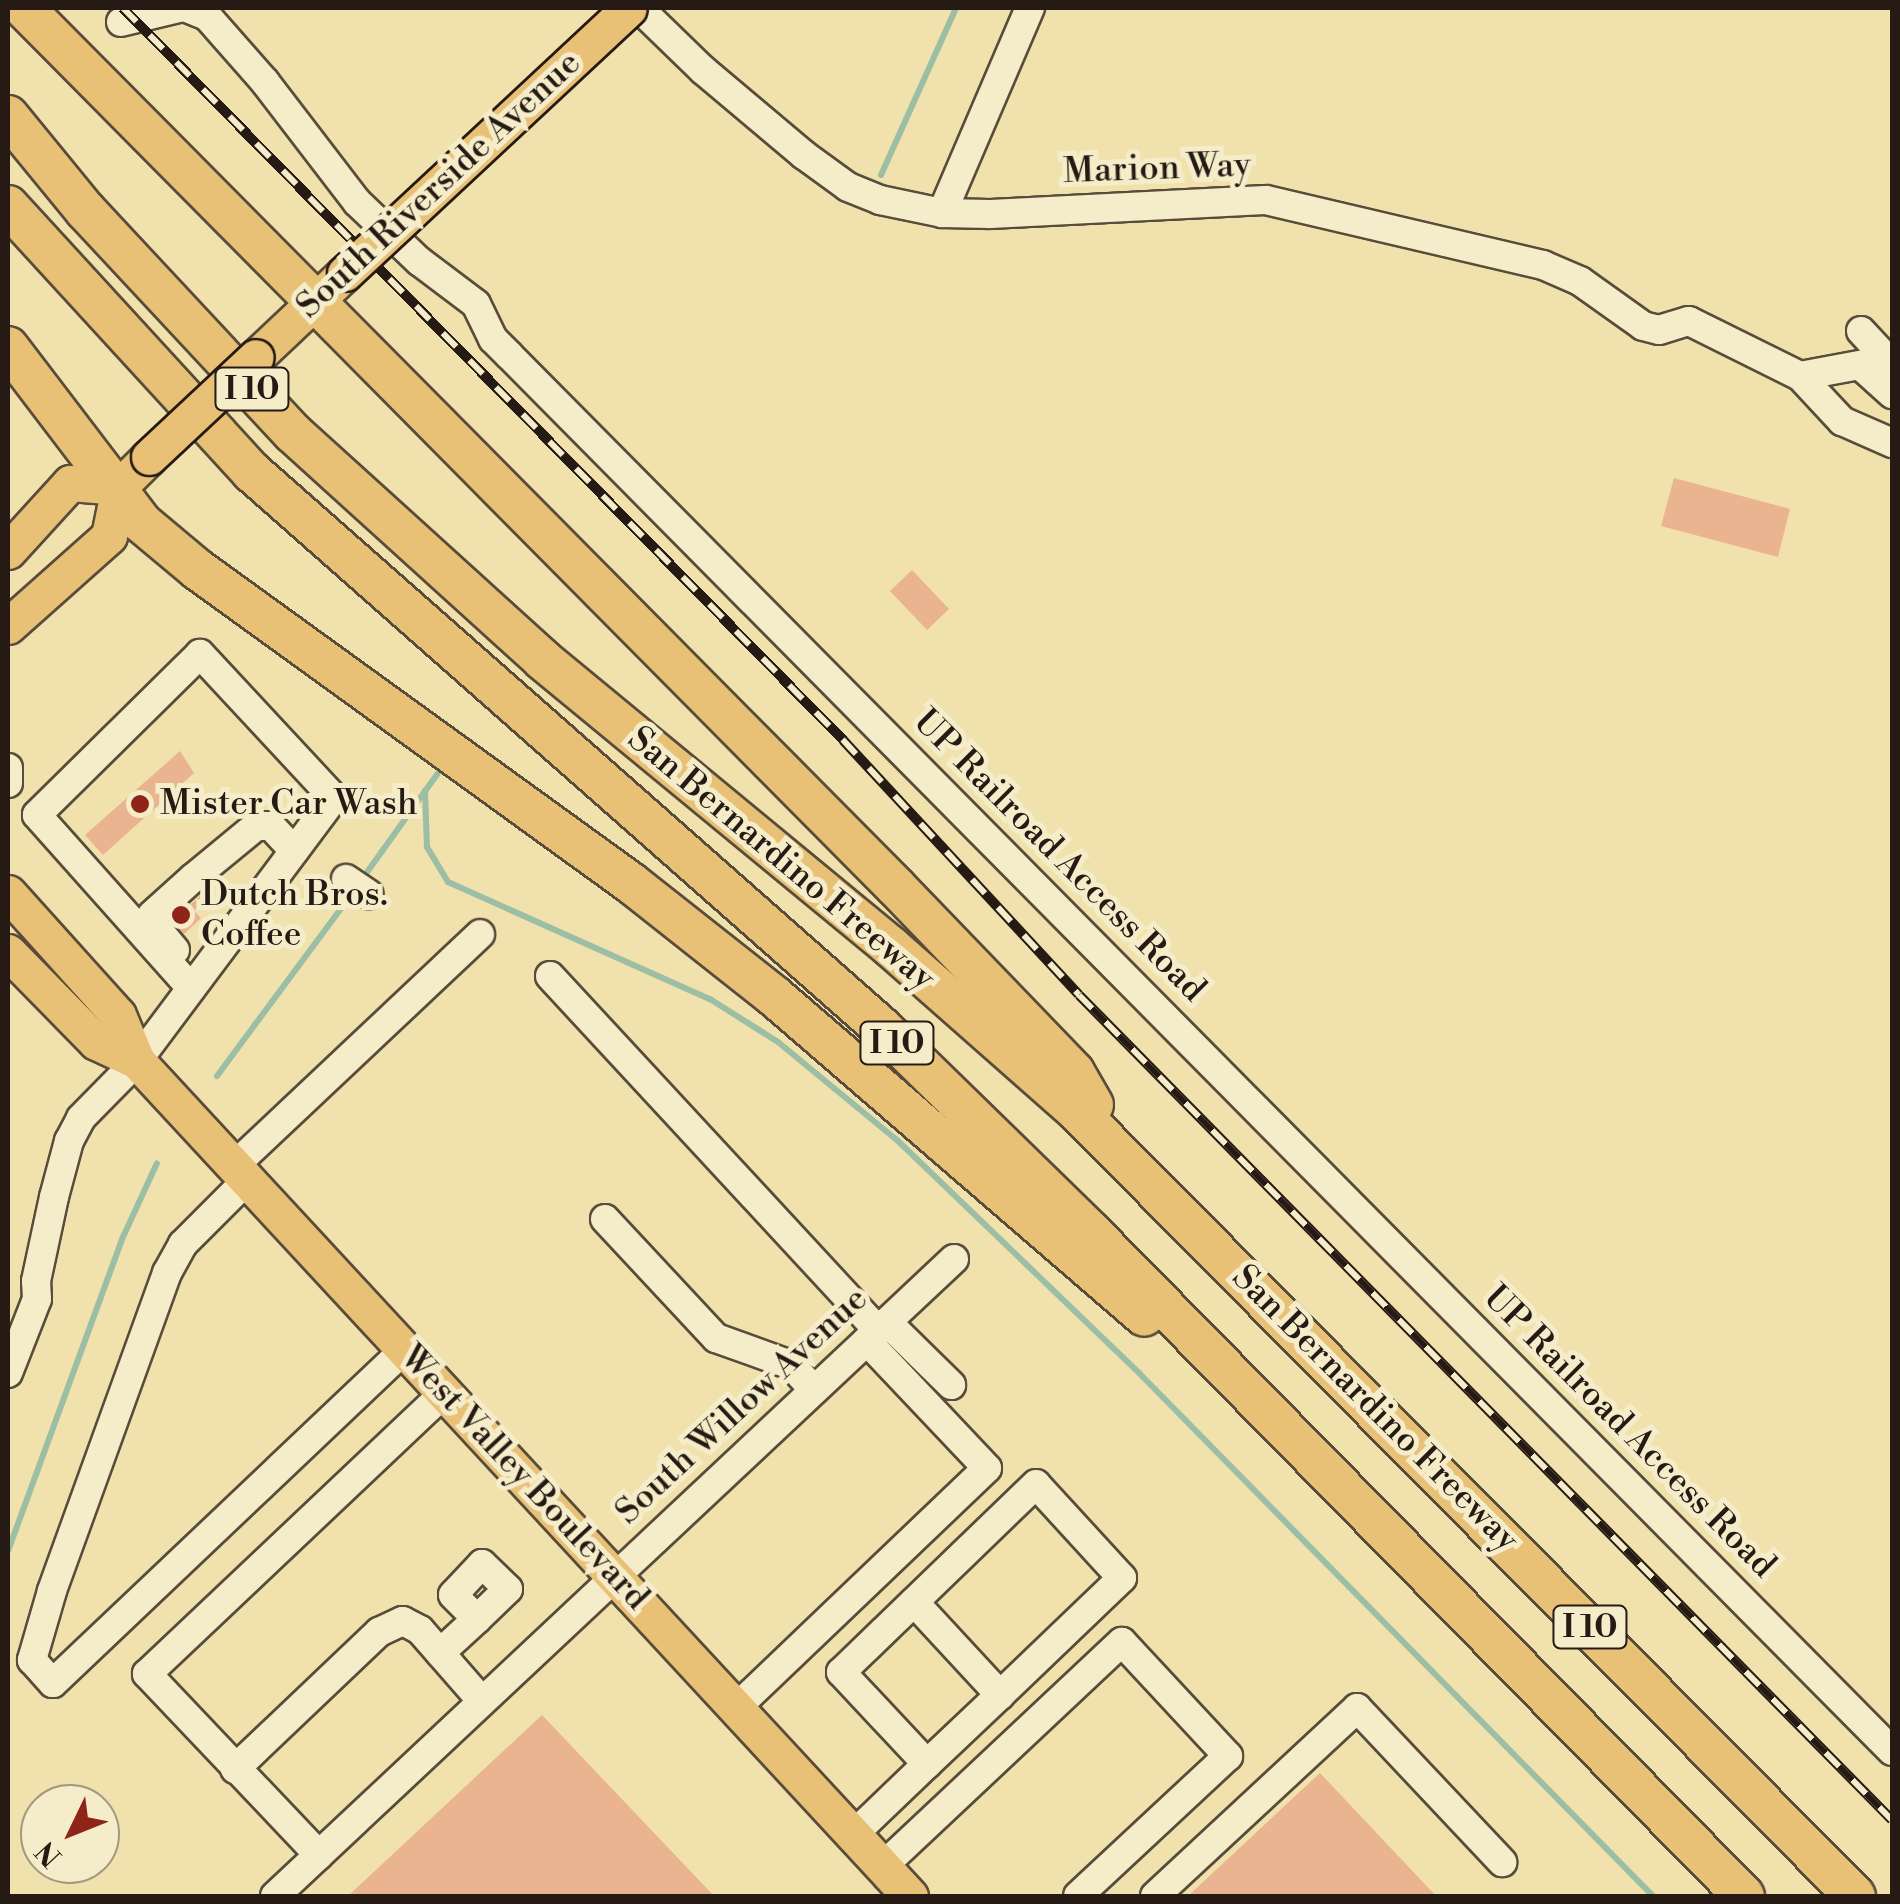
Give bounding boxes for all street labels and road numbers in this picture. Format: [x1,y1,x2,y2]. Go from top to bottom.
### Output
street label: South Riverside Avenue [288,42,590,328]
street label: Marion Way [1062,145,1252,193]
road number: I 10 [212,362,292,416]
street label: UP Railroad Access Road [904,701,1214,1011]
street label: San Bernardino Freeway [619,718,943,1000]
road number: I 10 [857,1016,937,1070]
street label: San Bernardino Freeway [1223,1257,1527,1561]
street label: UP Railroad Access Road [1474,1277,1784,1587]
street label: South Willow Avenue [607,1278,877,1534]
street label: West Valley Boulevard [390,1337,658,1619]
road number: I 10 [1550,1600,1630,1654]

